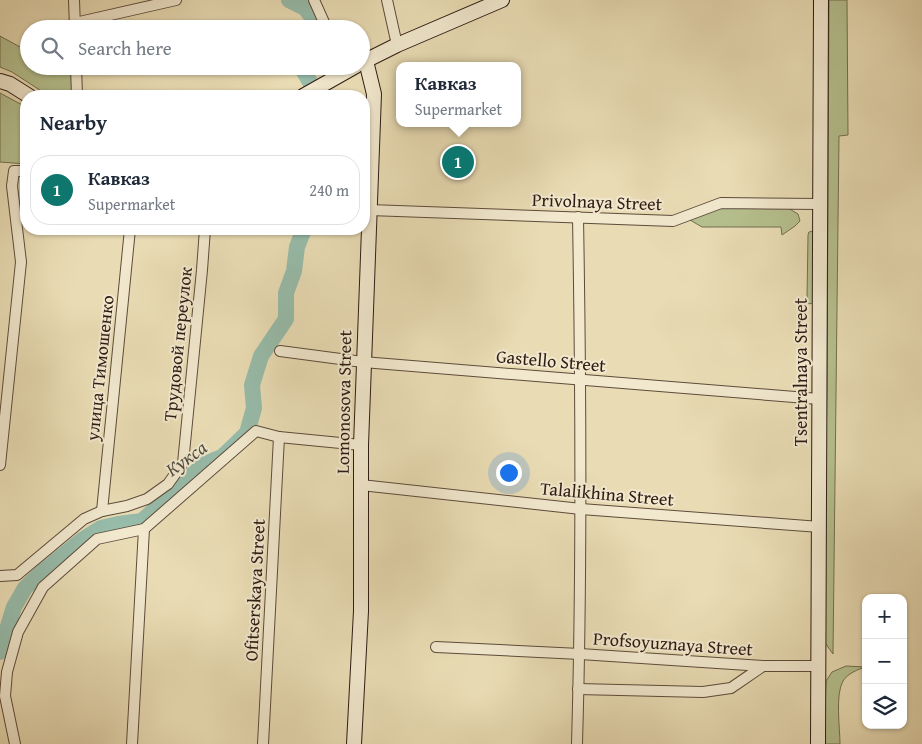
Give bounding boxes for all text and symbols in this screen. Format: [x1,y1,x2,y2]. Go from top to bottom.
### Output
search box [20,20,370,75]
icon: search [38,34,66,62]
text: Search here [78,34,172,62]
popup [396,62,521,127]
text: Кавказ [415,69,477,97]
text: Supermarket [415,97,502,121]
text: Nearby [40,107,107,138]
pin: 1 [442,143,474,181]
text: Кавказ [88,164,150,192]
text: 1 [53,178,61,202]
text: 240 m [309,178,349,202]
street label: Privolnaya Street [531,186,663,217]
text: Supermarket [88,192,175,216]
street label: Трудовой переулок [156,265,199,422]
street label: улица Тимошенко [78,294,121,443]
street label: Tsentralnaya Street [787,297,814,446]
street label: Lomonosova Street [329,329,358,474]
street label: Gastello Street [495,342,608,379]
water label: Кукса [160,433,213,483]
your location [496,460,522,486]
street label: Talalikhina Street [539,474,676,513]
street label: Ofitserskaya Street [237,517,272,662]
map controls [862,594,907,729]
button: + [862,594,907,639]
street label: Profsoyuznaya Street [592,624,754,663]
button: − [862,639,907,684]
button: layers [862,684,907,729]

